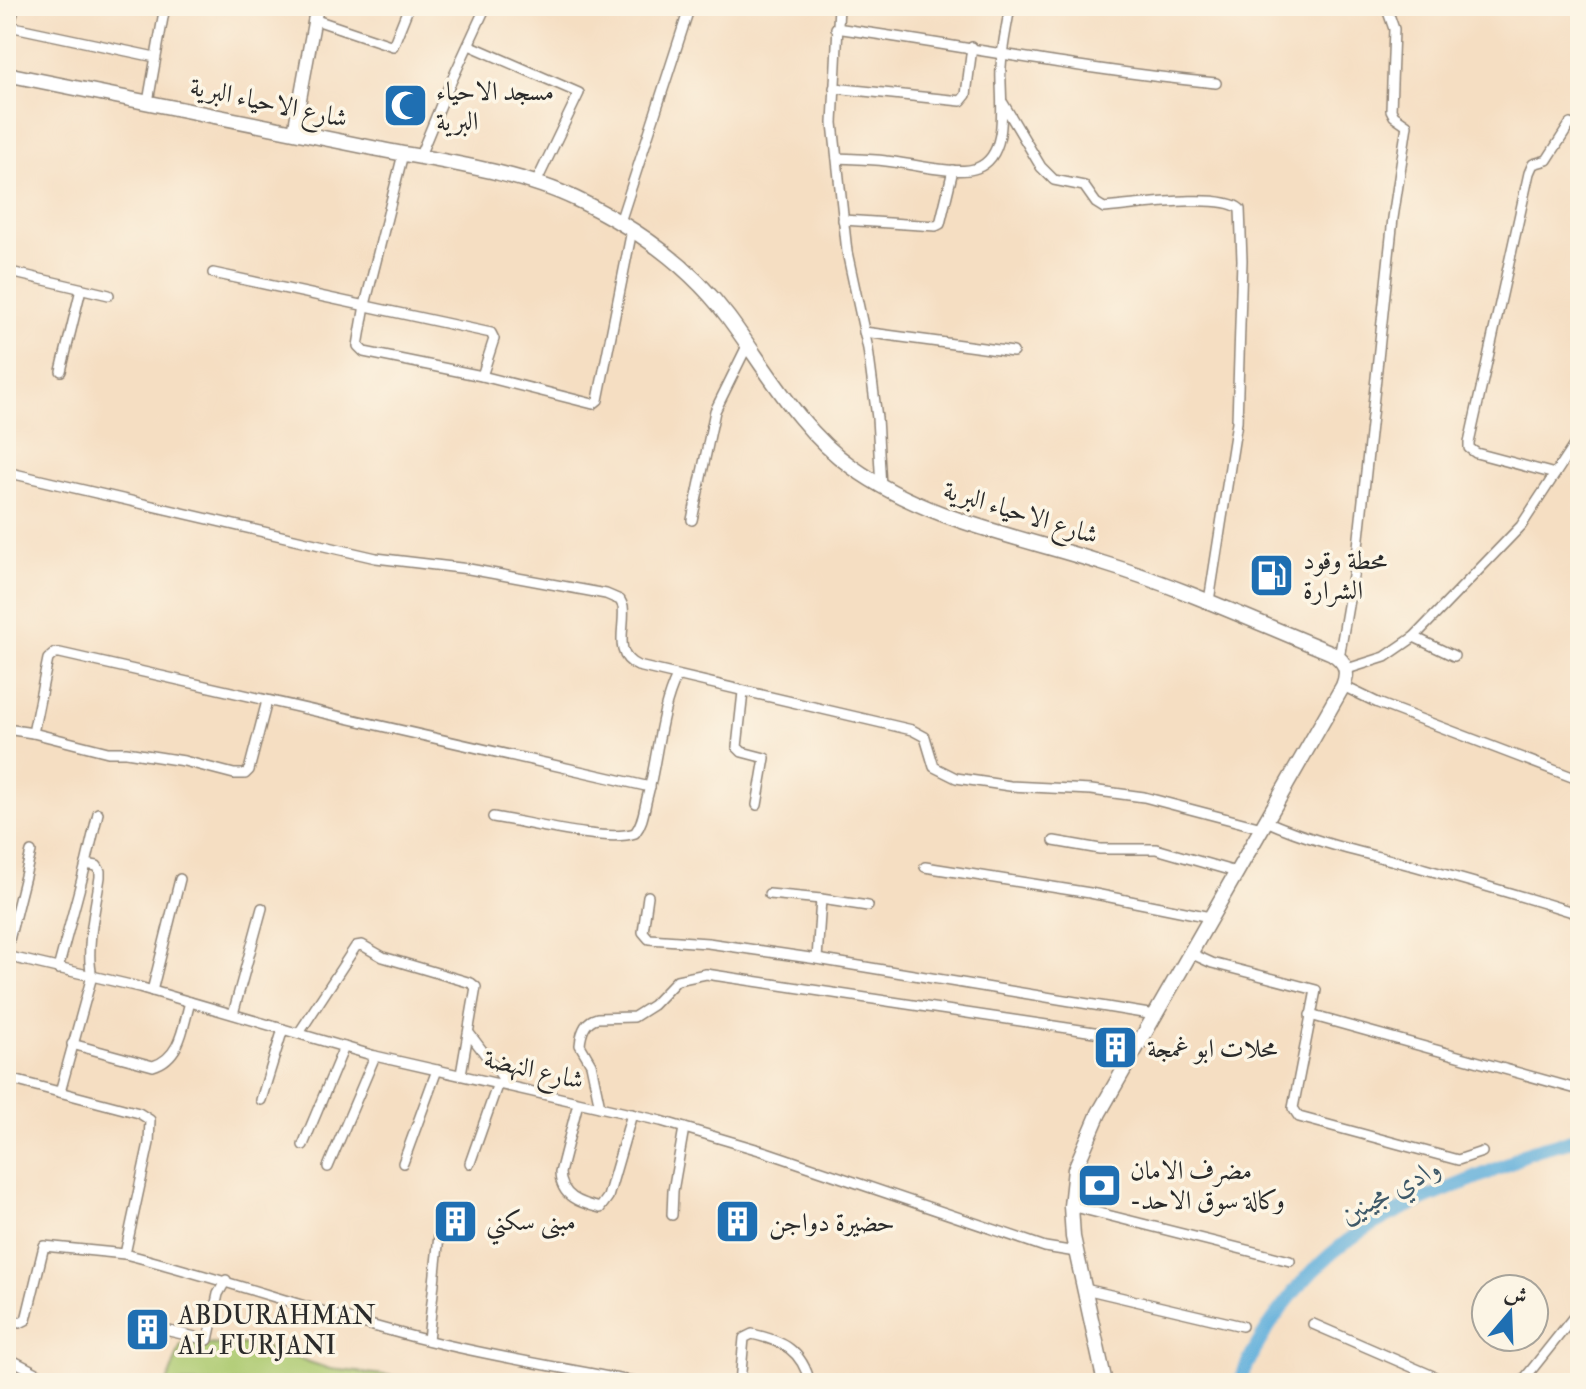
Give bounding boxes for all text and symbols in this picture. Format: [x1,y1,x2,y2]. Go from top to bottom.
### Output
street label: شارع الاحياء البرية [186,71,350,140]
place label: مسجد الاحياء البرية [436,76,554,138]
mosque icon: مسجد الاحياء البرية [381,82,429,130]
street label: شارع الاحياء البرية [938,474,1102,556]
place label: محطة وقود الشرارة [1303,545,1387,607]
fuel station icon: محطة وقود الشرارة [1248,551,1296,599]
building icon: محلات ابو غمجة [1092,1024,1140,1072]
place label: محلات ابو غمجة [1147,1033,1278,1065]
street label: شارع النهضة [480,1043,587,1102]
water label: وادي مجينين [1334,1150,1449,1236]
place label: مضرف الامان -وكالة سوق الاحد [1130,1155,1285,1217]
bank icon: مضرف الامان -وكالة سوق الاحد [1075,1161,1123,1209]
building icon: مبنى سكني [431,1197,479,1245]
building icon: حضيرة دواجن [714,1198,762,1246]
place label: مبنى سكني [486,1206,576,1245]
place label: حضيرة دواجن [769,1207,895,1240]
north arrow [1470,1273,1550,1353]
text: ش [1501,1278,1531,1312]
place label: ABDURAHMAN AL FURJANI [177,1300,376,1362]
building icon: ABDURAHMAN AL FURJANI [123,1306,171,1354]

